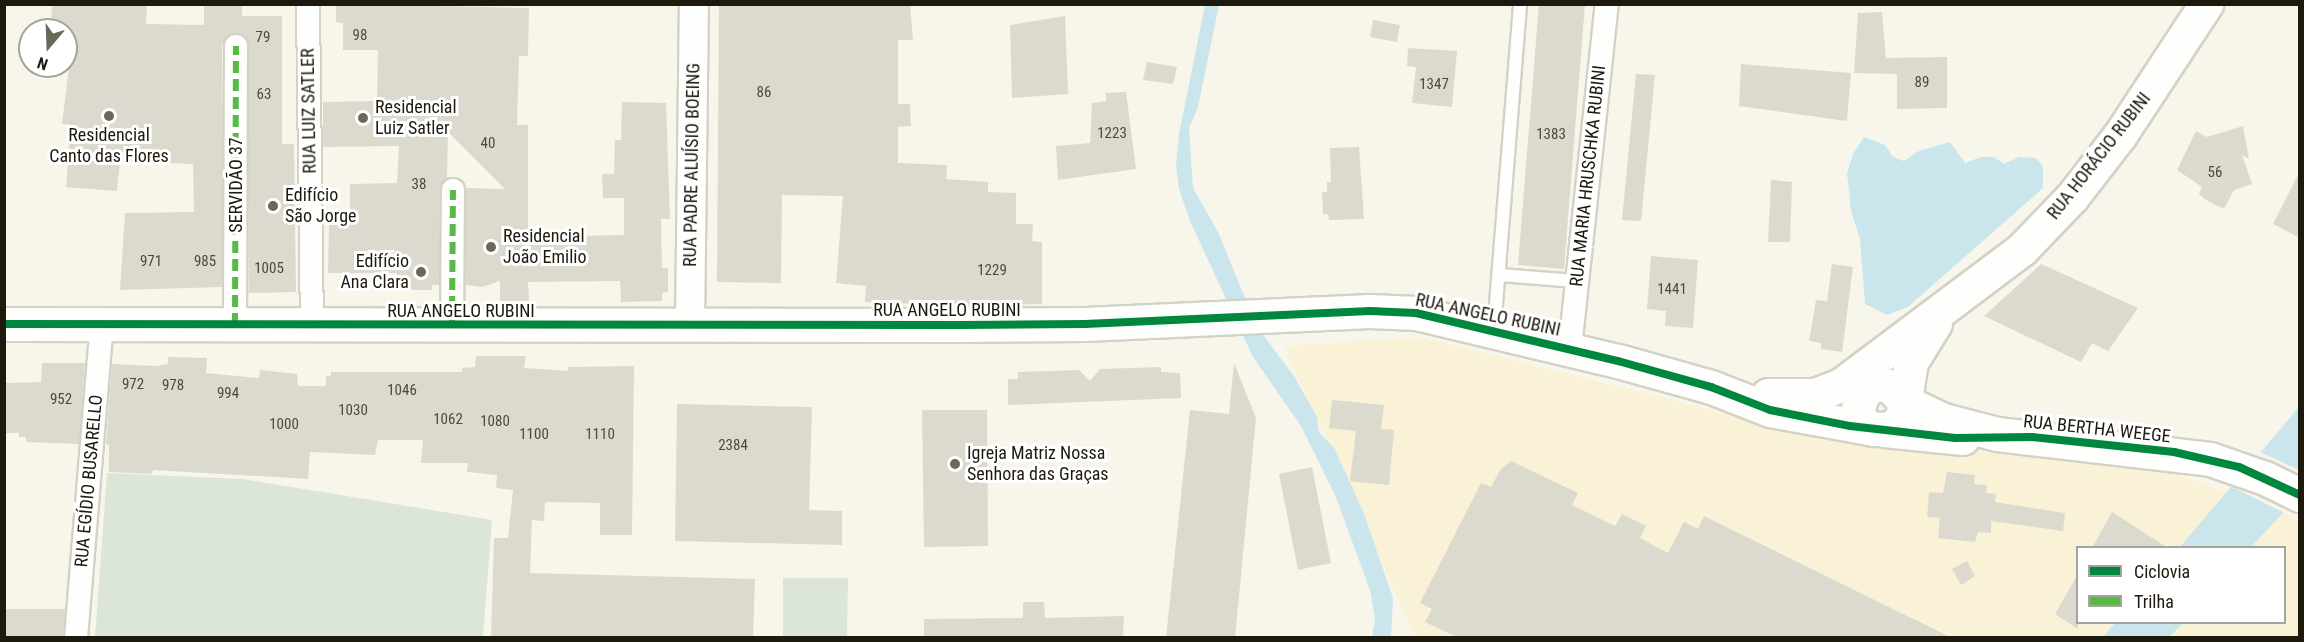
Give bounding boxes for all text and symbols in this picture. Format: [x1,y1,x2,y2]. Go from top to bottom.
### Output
north arrow [18,18,78,78]
house number: 98 [353,27,367,45]
house number: 79 [256,29,270,47]
street label: RUA LUIZ SATLER [297,48,321,174]
text: N [35,53,50,74]
street label: RUA PADRE ALUÍSIO BOEING [679,63,705,267]
street label: RUA MARIA HRUSCHKA RUBINI [1566,64,1610,288]
house number: 89 [1915,74,1929,92]
house number: 1347 [1419,76,1449,94]
house number: 86 [757,84,771,102]
house number: 63 [257,86,271,104]
street label: RUA HORÁCIO RUBINI [2043,88,2155,224]
place label: Residencial Luiz Satler [375,97,457,140]
marker: Residencial Canto das Flores [102,109,116,123]
marker: Residencial Luiz Satler [356,111,370,125]
place label: Residencial Canto das Flores [49,125,169,168]
house number: 1223 [1097,125,1127,143]
house number: 1383 [1536,126,1566,144]
house number: 40 [481,135,495,153]
street label: SERVIDÃO 37 [225,137,247,233]
house number: 56 [2208,164,2222,182]
house number: 38 [412,176,426,194]
place label: Edifício São Jorge [285,185,356,228]
marker: Edifício São Jorge [266,199,280,213]
place label: Residencial João Emilio [503,226,586,268]
marker: Residencial João Emilio [484,240,498,254]
place label: Edifício Ana Clara [340,251,409,294]
house number: 971 [140,253,162,271]
house number: 985 [194,253,216,271]
house number: 1005 [254,260,284,278]
house number: 1229 [977,262,1007,280]
marker: Edifício Ana Clara [414,265,428,279]
house number: 1441 [1657,281,1687,299]
street label: RUA ANGELO RUBINI [1414,289,1562,341]
street label: RUA ANGELO RUBINI [873,299,1021,321]
street label: RUA ANGELO RUBINI [387,300,535,322]
house number: 972 [122,376,144,394]
house number: 978 [162,377,184,395]
house number: 1046 [387,382,417,400]
house number: 994 [217,385,239,403]
house number: 952 [50,391,72,409]
street label: RUA EGÍDIO BUSARELLO [71,394,107,568]
house number: 1030 [338,402,368,420]
house number: 1062 [433,411,463,429]
street label: RUA BERTHA WEEGE [2022,411,2172,447]
house number: 1080 [480,413,510,431]
house number: 1000 [269,416,299,434]
house number: 1100 [519,426,549,444]
house number: 1110 [585,426,615,444]
house number: 2384 [718,437,748,455]
place label: Igreja Matriz Nossa Senhora das Graças [967,443,1109,486]
marker: Igreja Matriz Nossa Senhora das Graças [948,457,962,471]
legend [2076,546,2286,624]
text: Ciclovia [2134,561,2190,582]
text: Trilha [2134,591,2174,612]

